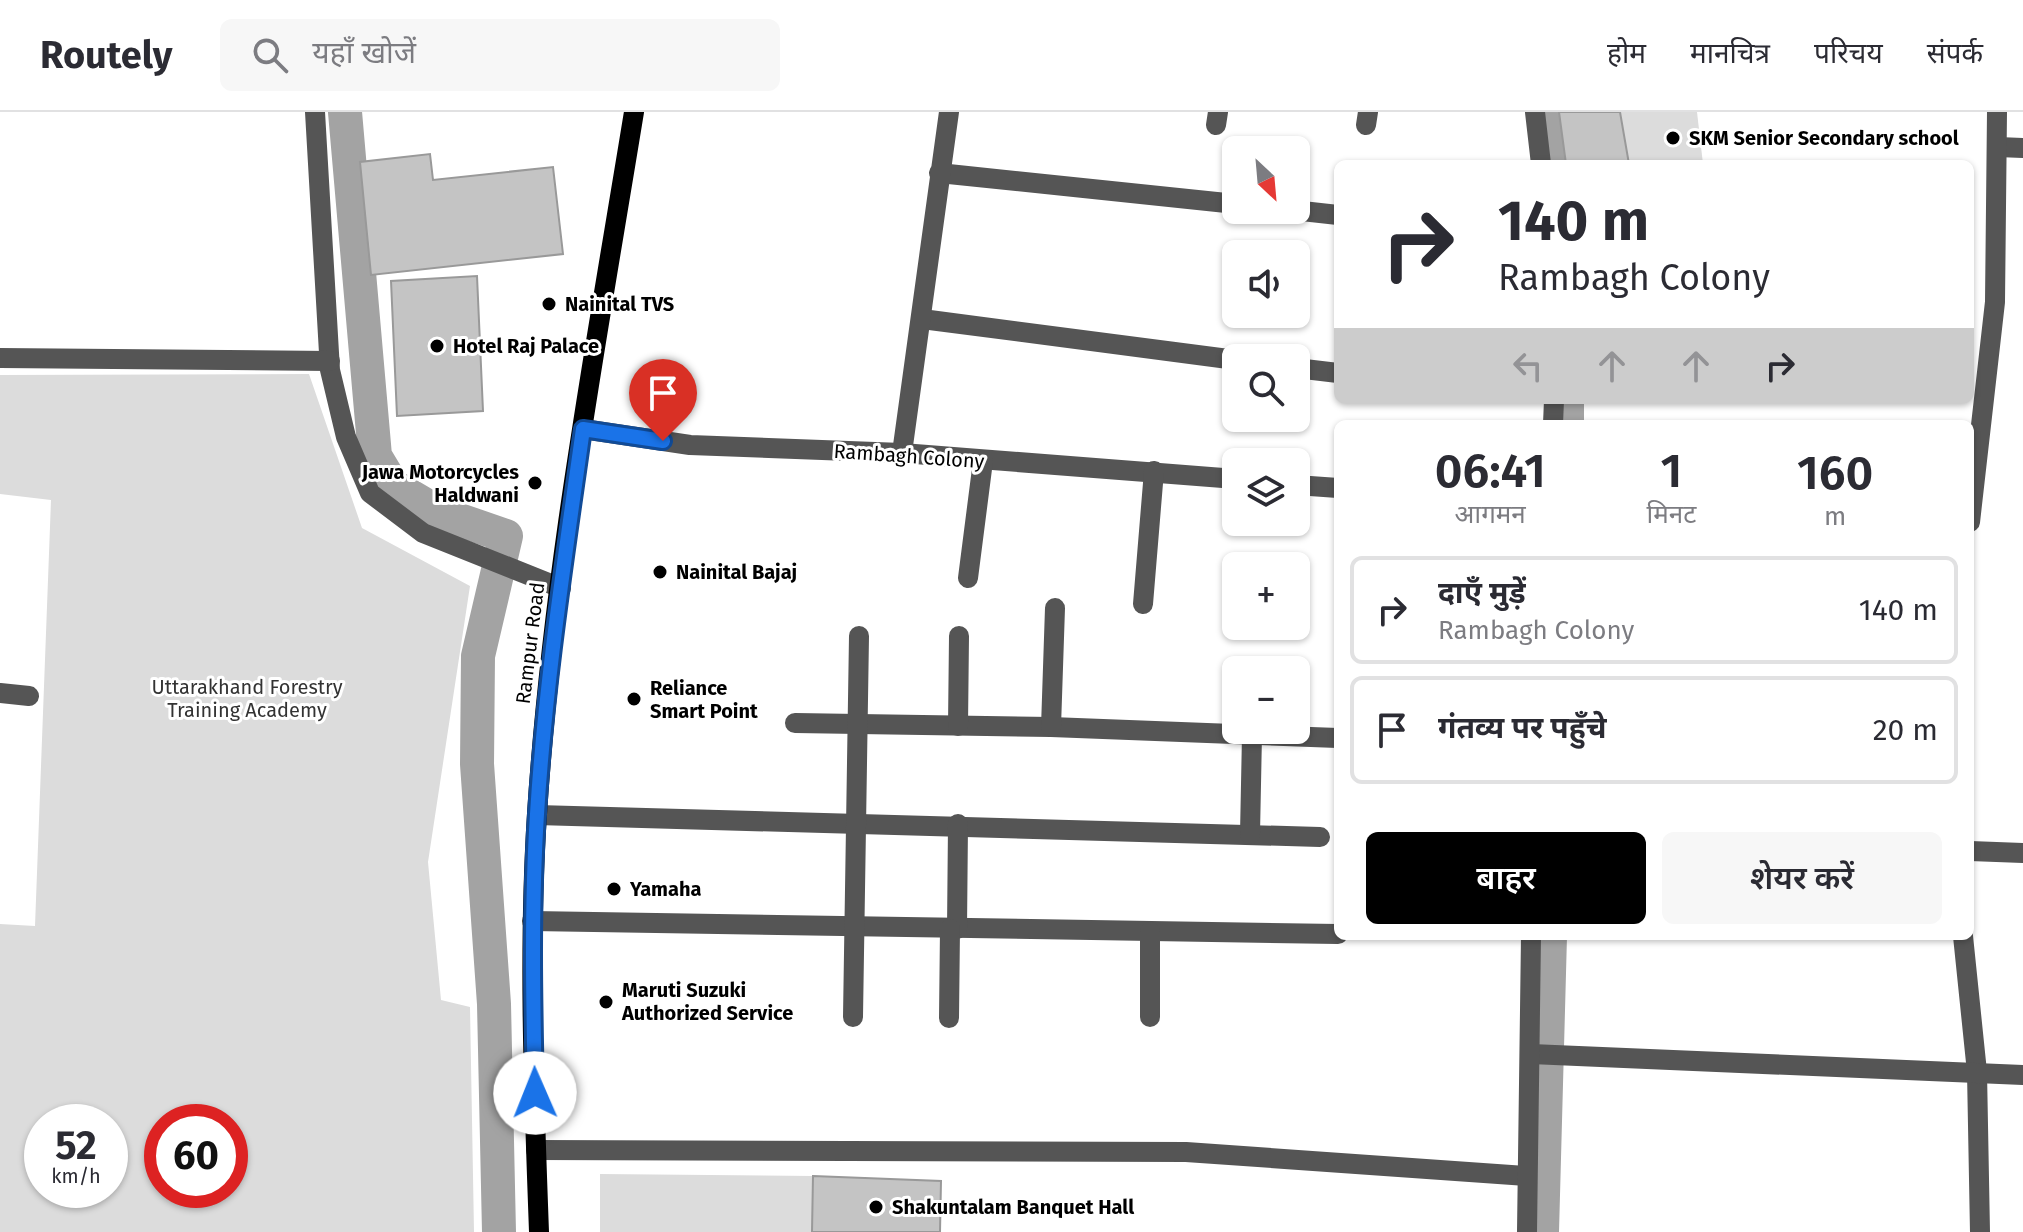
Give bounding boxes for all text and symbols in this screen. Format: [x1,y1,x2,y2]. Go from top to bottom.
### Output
search box [220,19,780,91]
text: Routely [40,32,172,78]
icon: search [248,33,292,77]
text: यहाँ खोजें [312,35,416,71]
text: होम [1607,37,1646,70]
text: मानचित्र [1690,37,1770,70]
text: परिचय [1814,37,1883,70]
text: संपर्क [1927,37,1983,70]
place label: SKM Senior Secondary school [1689,126,1959,150]
marker: SKM Senior Secondary school [1664,129,1682,147]
north arrow [1222,136,1310,224]
map controls [1222,136,1310,744]
text: 140 m [1498,188,1649,255]
icon: right [1366,192,1470,296]
button: sound [1222,240,1310,328]
text: Rambagh Colony [1498,256,1770,300]
place label: Nainital TVS [565,292,674,316]
marker: Nainital TVS [540,295,558,313]
place label: Hotel Raj Palace [453,334,599,358]
marker: Hotel Raj Palace [428,337,446,355]
button: search [1222,344,1310,432]
icon: left [1506,344,1550,388]
icon: ahead [1590,344,1634,388]
icon: ahead [1674,344,1718,388]
icon: right [1758,344,1802,388]
pin [629,359,697,441]
icon: arrive [641,371,685,415]
street label: Rambagh Colony [833,439,985,473]
text: 06:41 [1435,442,1546,500]
text: 1 [1660,442,1682,500]
text: 160 [1797,444,1873,502]
button: layers [1222,448,1310,536]
place label: Jawa Motorcycles Haldwani [361,460,519,507]
marker: Jawa Motorcycles Haldwani [526,474,544,492]
text: आगमन [1455,499,1526,530]
text: मिनट [1646,499,1696,530]
text: m [1824,501,1846,532]
button: + [1222,552,1310,640]
place label: Nainital Bajaj [676,560,797,584]
marker: Nainital Bajaj [651,563,669,581]
text: दाएँ मुड़ें [1438,575,1526,611]
street label: Rampur Road [511,581,549,705]
icon: right [1370,588,1414,632]
text: 140 m [1859,592,1938,628]
text: Rambagh Colony [1438,615,1634,646]
button: − [1222,656,1310,744]
park label: Uttarakhand Forestry Training Academy [151,675,343,722]
place label: Reliance Smart Point [650,676,758,723]
marker: Reliance Smart Point [625,690,643,708]
icon: arrive [1370,708,1414,752]
text: गंतव्य पर पहुँचे [1438,710,1606,746]
text: 20 m [1873,712,1938,748]
button: बाहर [1366,832,1646,924]
button: शेयर करें [1662,832,1942,924]
place label: Yamaha [629,877,702,901]
marker: Yamaha [605,880,623,898]
place label: Maruti Suzuki Authorized Service [621,978,793,1025]
marker: Maruti Suzuki Authorized Service [597,993,615,1011]
position arrow [493,1051,577,1135]
speed limit sign: 60 [144,1104,248,1208]
text: 52 [55,1122,97,1170]
text: km/h [51,1164,101,1188]
place label: Shakuntalam Banquet Hall [892,1195,1134,1219]
marker: Shakuntalam Banquet Hall [867,1198,885,1216]

